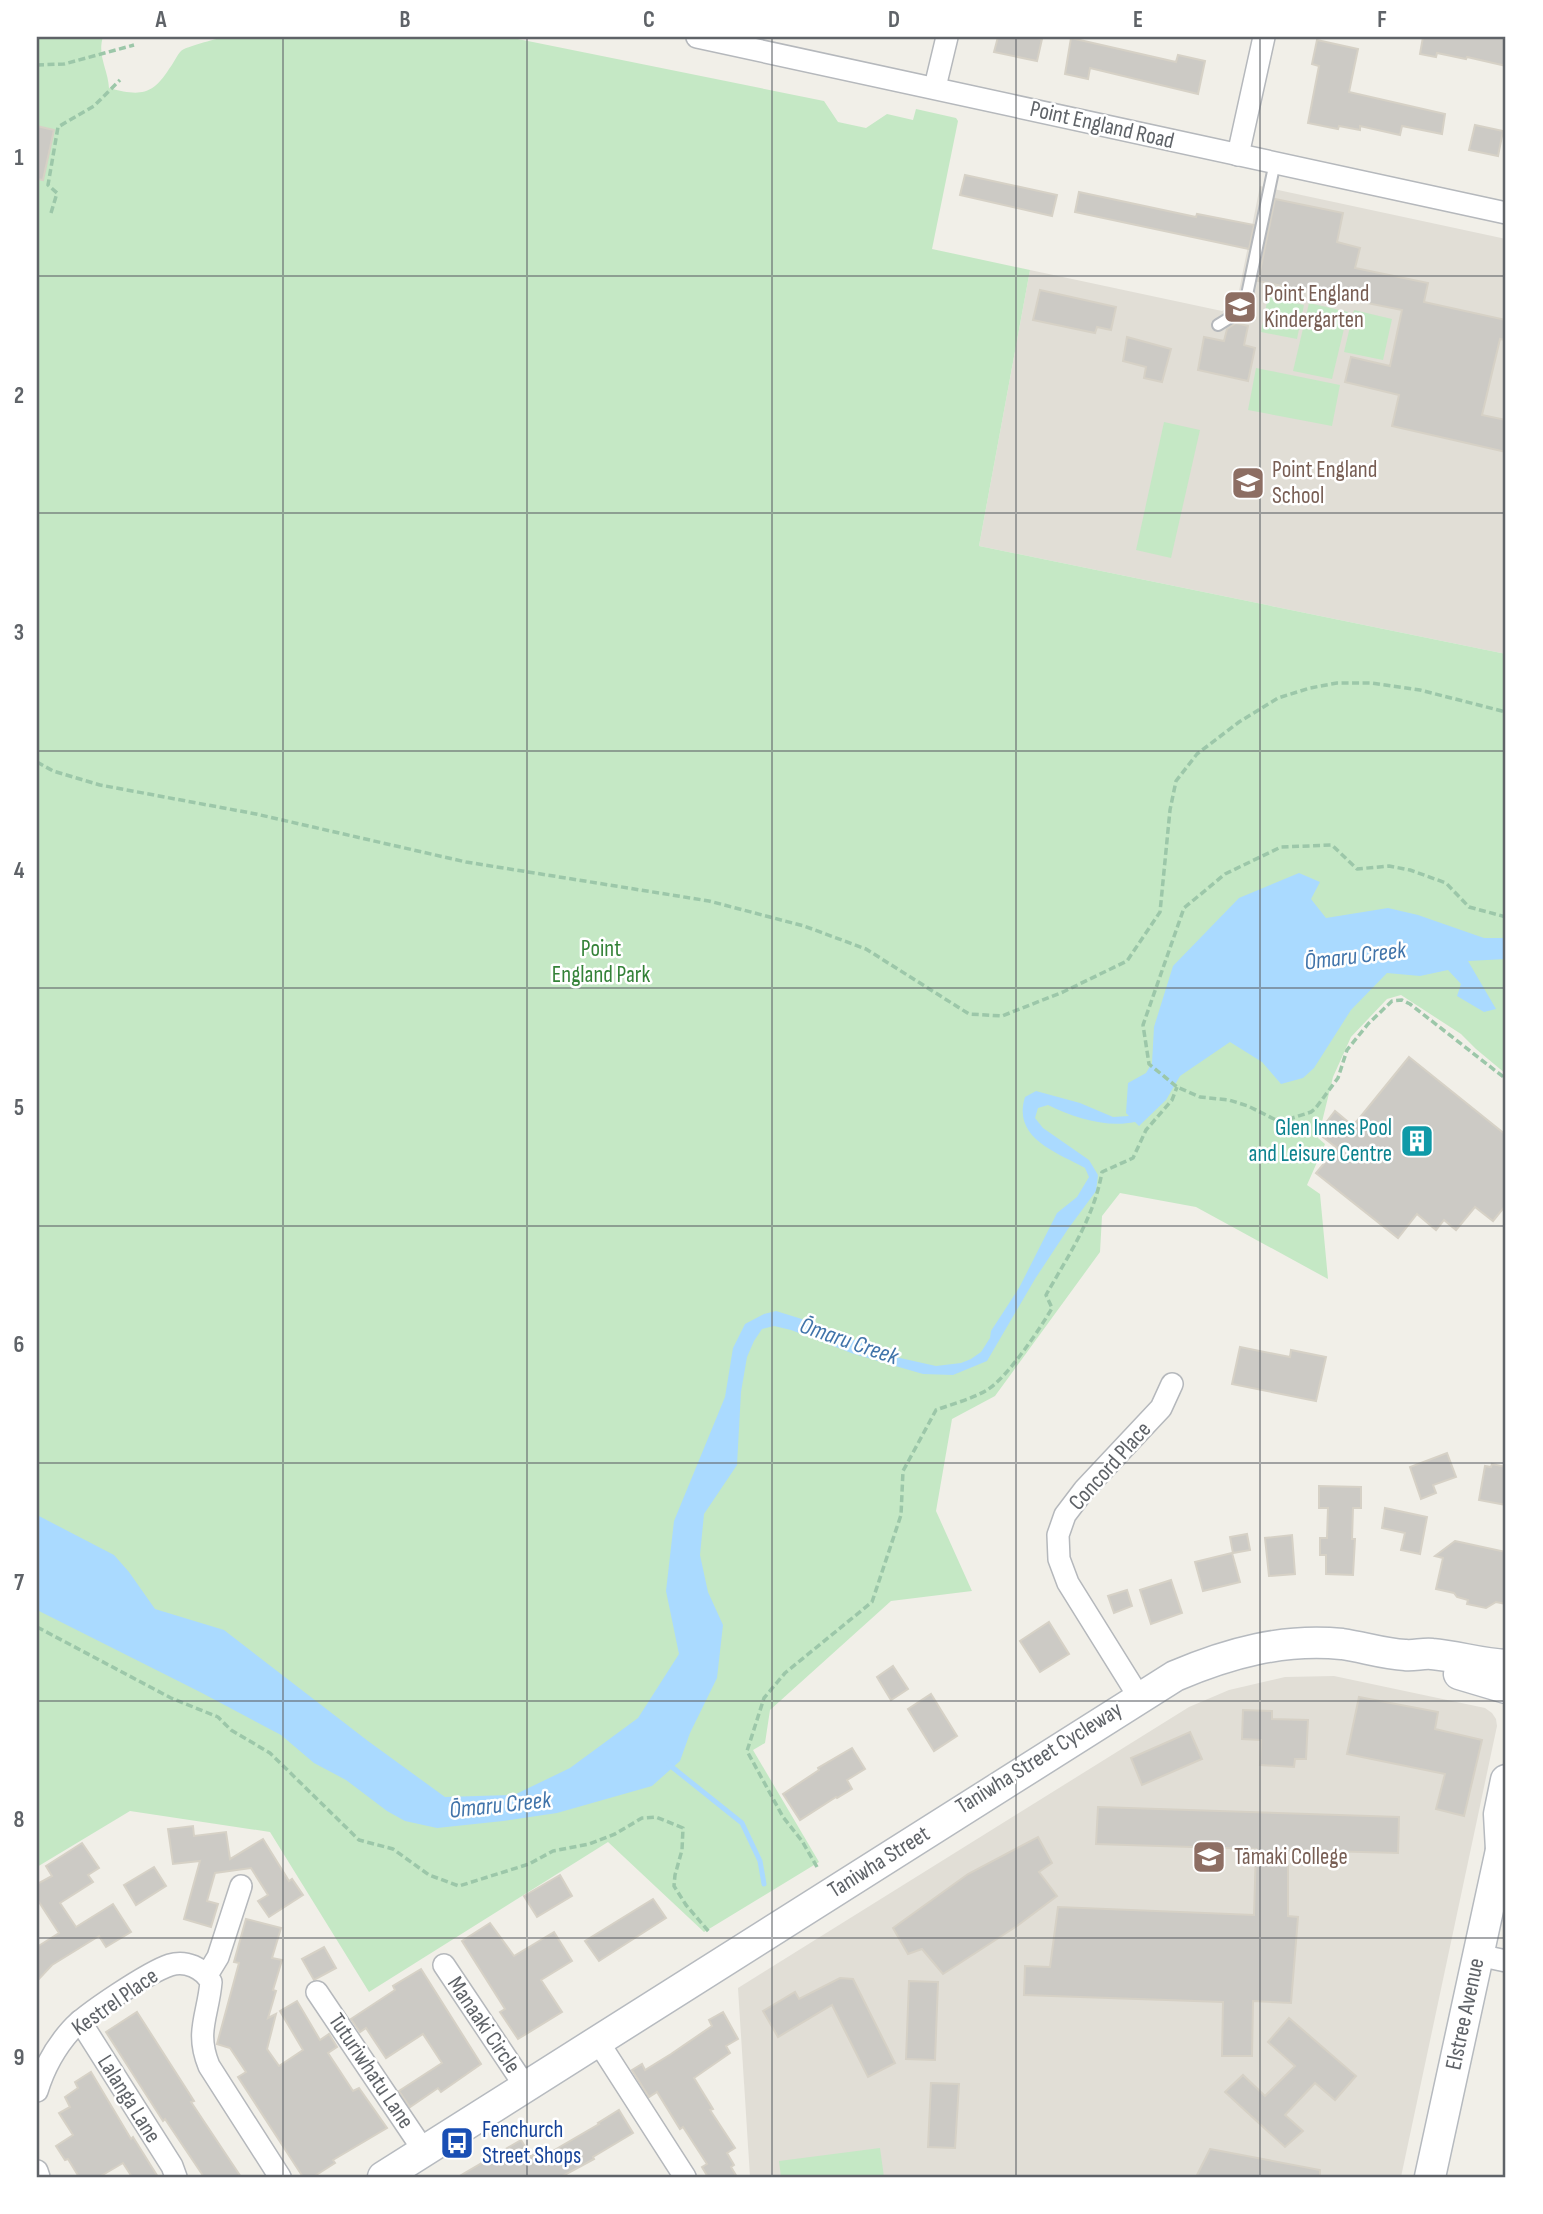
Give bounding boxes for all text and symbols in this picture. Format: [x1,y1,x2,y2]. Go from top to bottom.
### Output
text: A [155,6,168,34]
text: B [400,6,411,34]
text: C [643,6,655,34]
text: D [888,6,900,34]
text: E [1133,6,1143,34]
text: F [1377,6,1387,34]
street label: Point England Road [1027,95,1177,155]
text: 1 [14,144,24,172]
place label: Point England Kindergarten [1264,280,1369,334]
school or university icon: Point England Kindergarten [1221,288,1259,326]
text: 2 [14,382,24,410]
place label: Point England School [1272,456,1377,510]
school or university icon: Point England School [1229,464,1267,502]
text: 3 [14,619,24,647]
text: 4 [14,857,25,885]
park label: Point England Park [552,935,650,989]
water label: Ōmaru Creek [1303,935,1408,977]
text: 5 [14,1094,24,1122]
place label: Glen Innes Pool and Leisure Centre [1249,1114,1392,1168]
building icon: Glen Innes Pool and Leisure Centre [1398,1122,1436,1160]
water label: Ōmaru Creek [796,1311,903,1372]
text: 6 [14,1331,24,1359]
street label: Concord Place [1063,1416,1157,1516]
text: 7 [14,1569,24,1597]
street label: Taniwha Street Cycleway [951,1695,1127,1820]
water label: Ōmaru Creek [448,1785,553,1825]
text: 8 [14,1806,25,1834]
street label: Taniwha Street [823,1820,935,1904]
school or university icon: Tāmaki College [1190,1838,1228,1876]
place label: Tāmaki College [1234,1843,1348,1871]
street label: Elstree Avenue [1439,1956,1491,2072]
street label: Kestrel Place [66,1962,164,2042]
street label: Manaaki Circle [441,1971,527,2079]
street label: Tuturiwhatu Lane [322,2008,420,2134]
text: 9 [14,2044,24,2072]
street label: Lalanga Lane [91,2050,167,2148]
place label: Fenchurch Street Shops [482,2116,581,2170]
bus stop icon: Fenchurch Street Shops [438,2124,476,2162]

